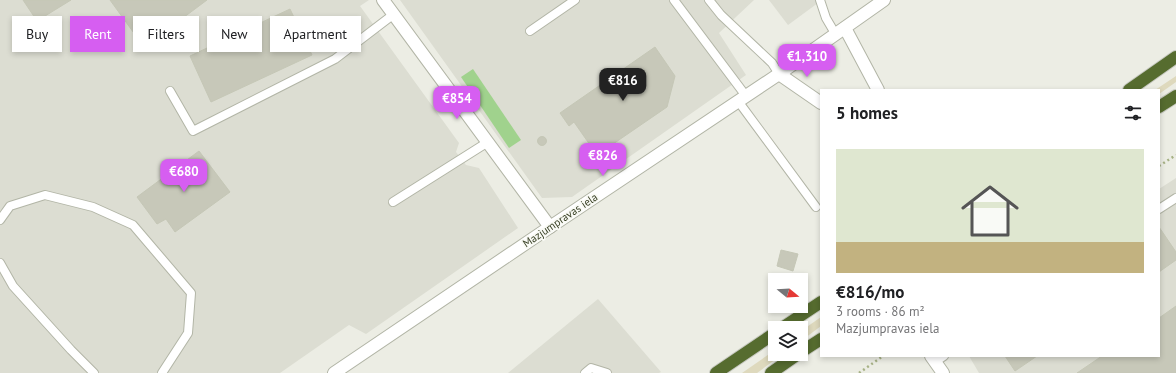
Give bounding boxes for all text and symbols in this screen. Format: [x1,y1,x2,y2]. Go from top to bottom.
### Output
chip: Buy [12,16,62,52]
chip: Rent [70,16,125,52]
chip: Filters [133,16,199,52]
chip: New [207,16,262,52]
chip: Apartment [270,16,361,52]
pin: €1,310 [774,44,840,78]
text: €1,310 [787,48,827,65]
pin: €816 [599,68,647,102]
text: €816 [608,72,638,89]
pin: €854 [433,86,481,120]
text: €854 [442,90,472,107]
text: 5 homes [836,102,898,124]
icon: filters [1122,102,1144,124]
pin: €826 [579,143,627,177]
text: €826 [588,147,618,164]
pin: €680 [160,159,208,193]
text: €680 [169,163,199,180]
icon: home [954,175,1026,247]
street label: Mazjumpravas iela [520,190,600,250]
north arrow [768,273,808,313]
map controls [768,273,808,361]
text: €816/mo [836,281,904,303]
text: 3 rooms · 86 m² [836,303,925,320]
text: Mazjumpravas iela [836,320,939,337]
button: layers [768,321,808,361]

